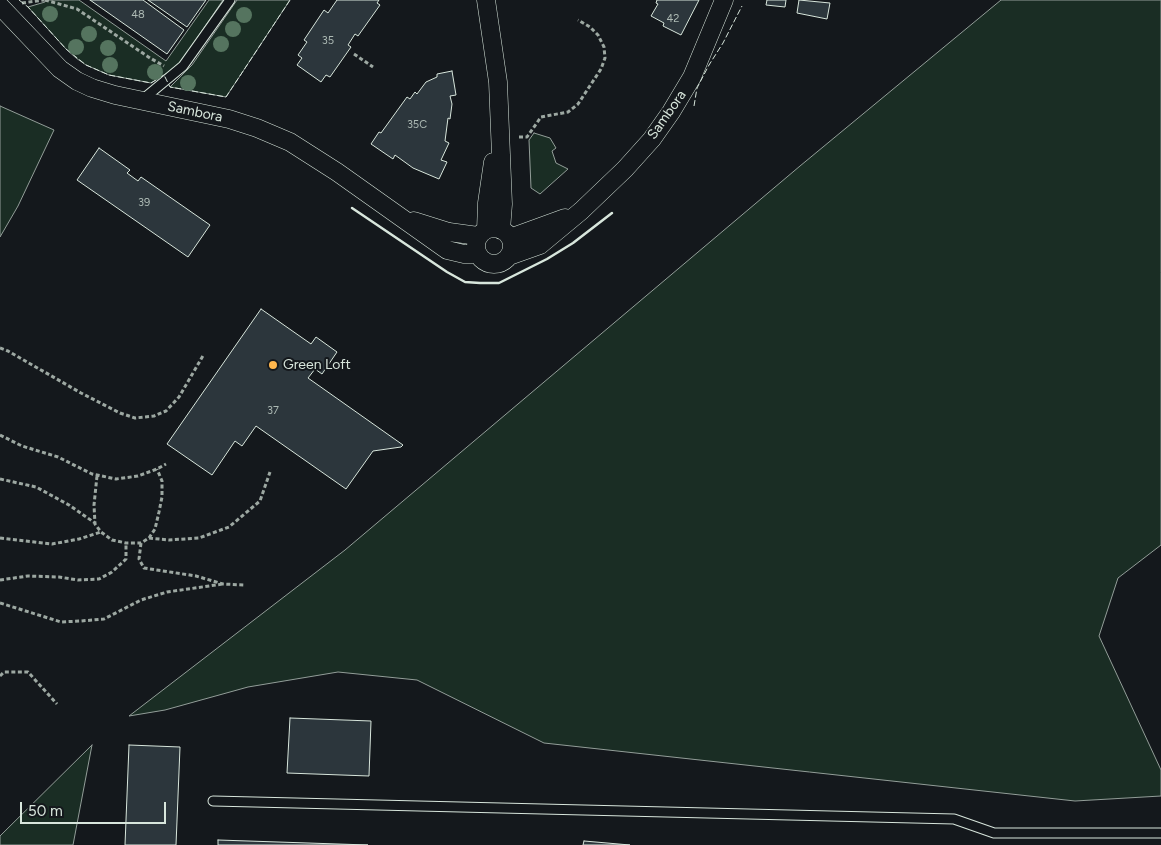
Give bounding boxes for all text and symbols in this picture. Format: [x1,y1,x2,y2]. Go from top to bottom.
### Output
house number: 48 [131,8,145,22]
house number: 42 [667,12,679,26]
house number: 35 [322,34,334,48]
street label: Sambora [644,87,690,143]
street label: Sambora [166,98,224,126]
house number: 35C [407,118,427,132]
house number: 39 [138,196,150,210]
place label: Green Loft [283,357,351,373]
marker: Green Loft [267,359,279,371]
house number: 37 [267,404,279,418]
scale bar [22,792,169,824]
text: 50 m [28,802,63,820]

